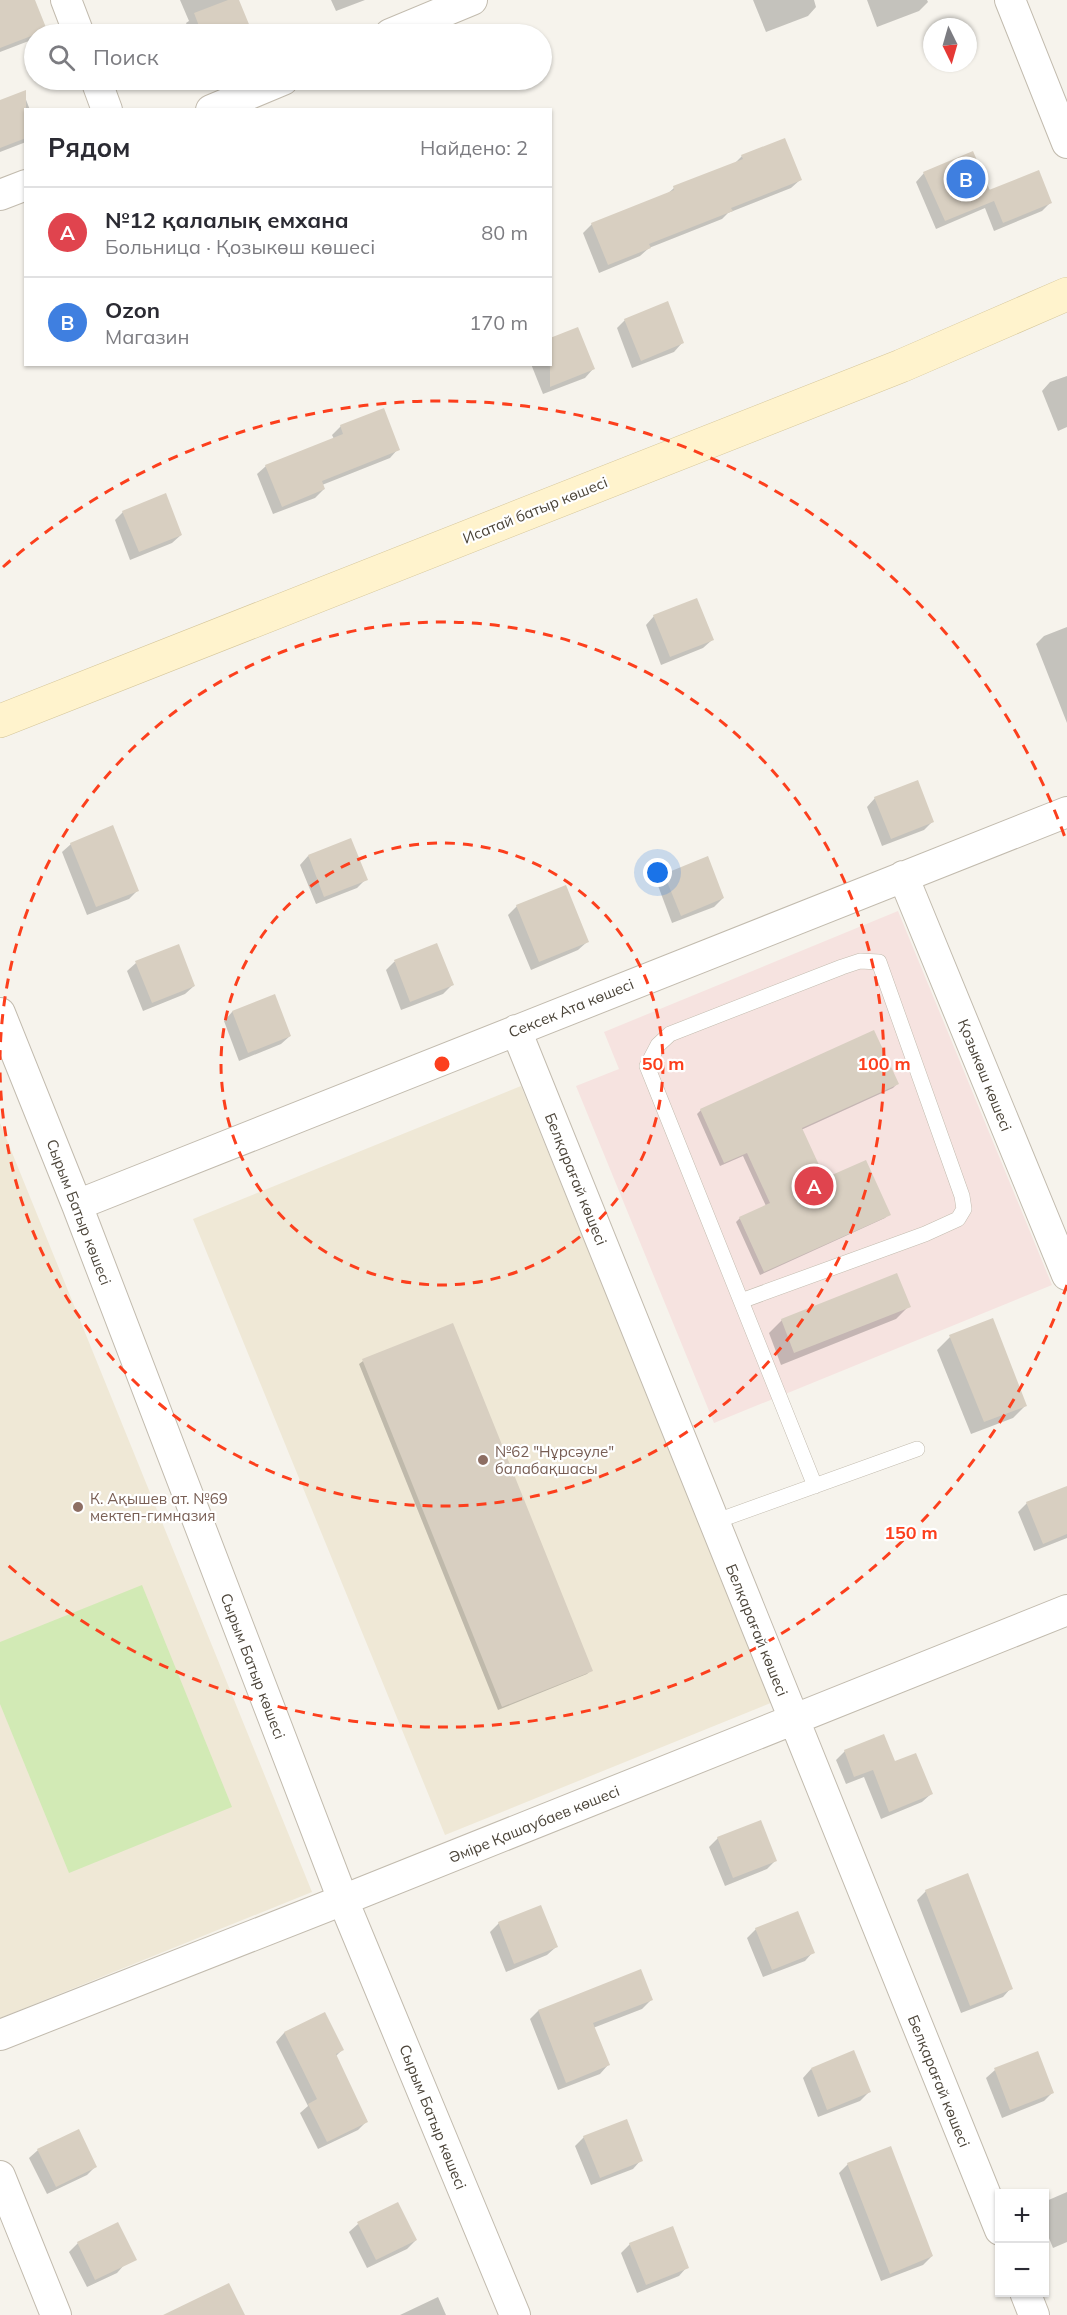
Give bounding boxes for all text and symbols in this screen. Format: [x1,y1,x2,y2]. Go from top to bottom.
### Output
north arrow [923,18,977,72]
search box [24,24,552,90]
icon: search [45,41,78,74]
text: Поиск [93,43,159,71]
text: Рядом [48,131,131,164]
text: Найдено: 2 [420,135,528,160]
pin: B [946,156,986,201]
text: №12 қалалық емхана [105,206,349,234]
text: A [60,220,75,245]
text: 80 m [481,220,528,245]
text: Больница · Қозыкөш көшесі [105,234,375,259]
text: Ozon [105,296,160,324]
text: B [61,310,74,335]
text: 170 m [469,310,528,335]
text: Магазин [105,324,189,349]
street label: Исатай батыр көшесі [460,472,610,548]
your location [643,858,672,887]
street label: Сексек Ата көшесі [506,974,636,1042]
street label: Қозыкөш көшесі [954,1016,1016,1134]
text: 50 m [642,1052,684,1075]
text: 100 m [857,1052,911,1075]
centre of rings [432,1054,452,1074]
street label: Белқарағай көшесі [541,1110,611,1248]
street label: Сырым Батыр көшесі [42,1136,116,1288]
pin: A [794,1164,834,1208]
place label: №62 "Нұрсәуле" балабақшасы [495,1442,614,1478]
marker: №62 "Нұрсәуле" балабақшасы [476,1453,490,1467]
place label: К. Ақышев ат. №69 мектеп-гимназия [90,1489,228,1525]
marker: К. Ақышев ат. №69 мектеп-гимназия [71,1500,85,1514]
text: 150 m [884,1521,938,1544]
street label: Белқарағай көшесі [722,1561,792,1699]
street label: Сырым Батыр көшесі [216,1590,290,1742]
street label: Әміре Қашаубаев көшесі [446,1781,622,1867]
street label: Белқарағай көшесі [904,2012,974,2150]
street label: Сырым Батыр көшесі [395,2042,471,2192]
map controls [995,2189,1049,2297]
button: + [995,2189,1049,2243]
button: − [995,2243,1049,2297]

